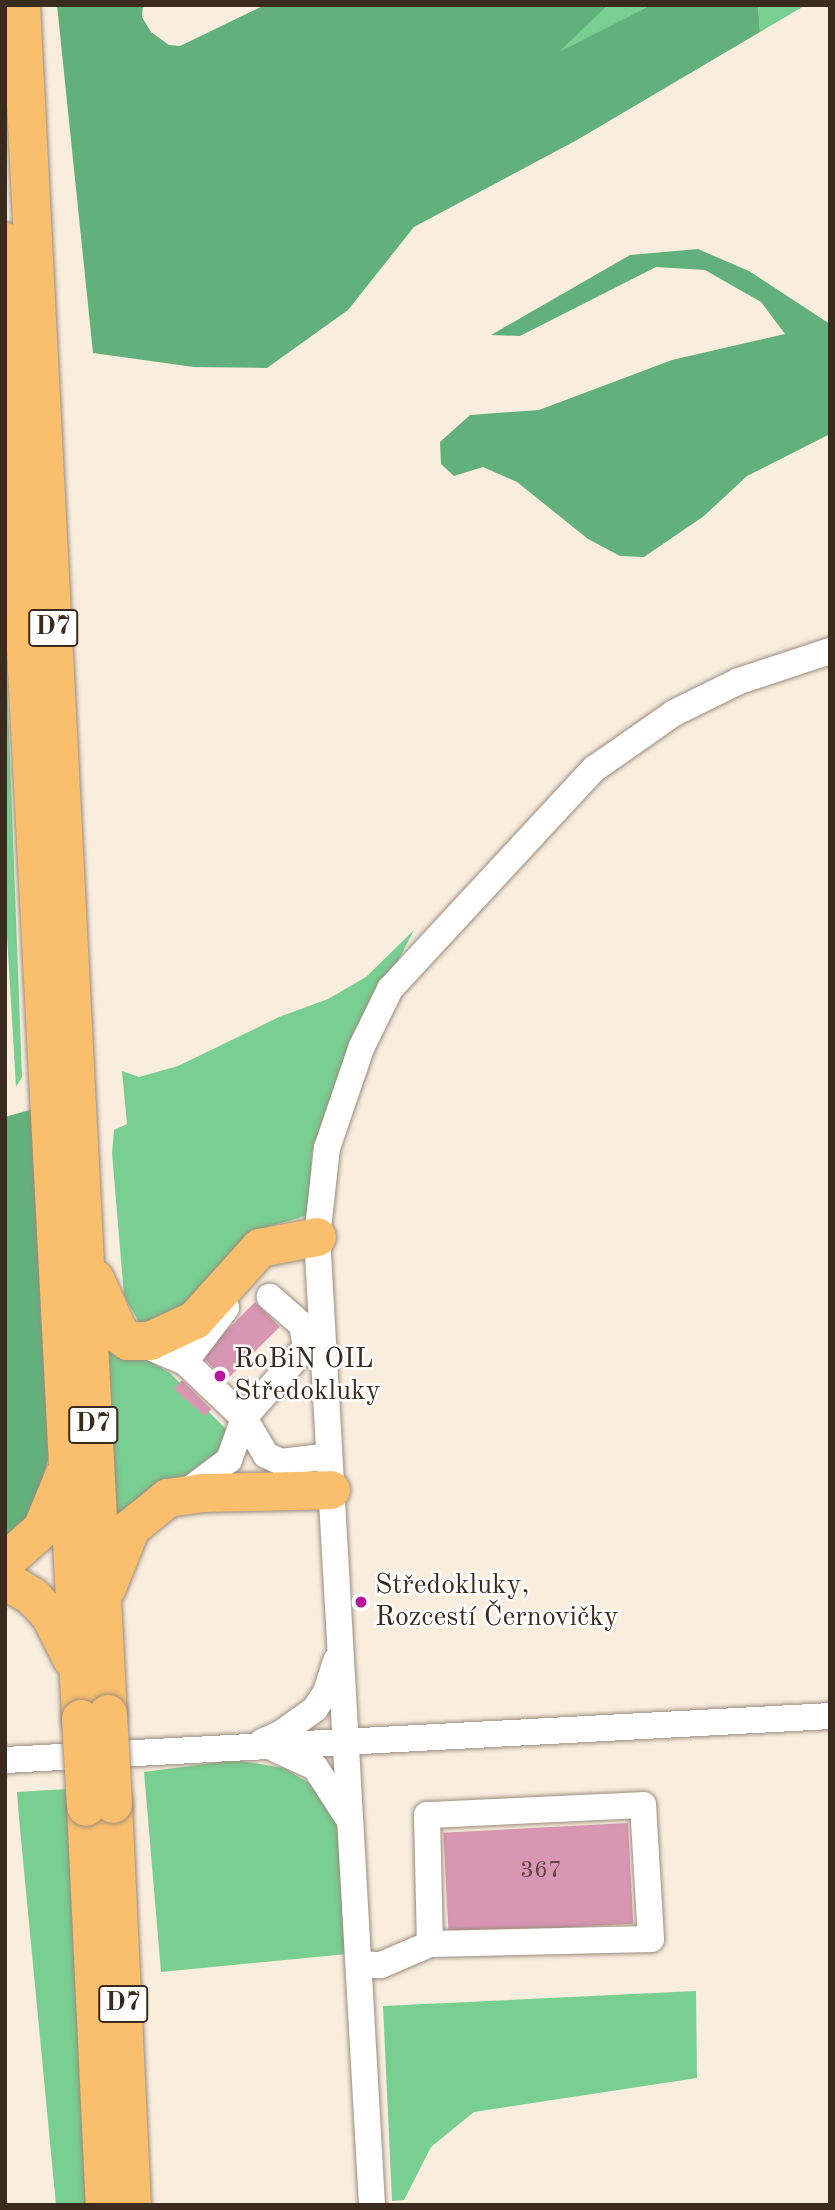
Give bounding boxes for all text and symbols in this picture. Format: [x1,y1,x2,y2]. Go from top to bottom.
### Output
road number: D7 [27,606,79,650]
place label: RoBiN OIL Středokluky [234,1343,380,1409]
marker: RoBiN OIL Středokluky [212,1368,228,1384]
road number: D7 [67,1402,119,1448]
place label: Středokluky, Rozcestí Černovičky [375,1569,619,1635]
marker: Středokluky, Rozcestí Černovičky [353,1594,369,1610]
house number: 367 [520,1858,562,1886]
road number: D7 [97,1982,149,2026]

